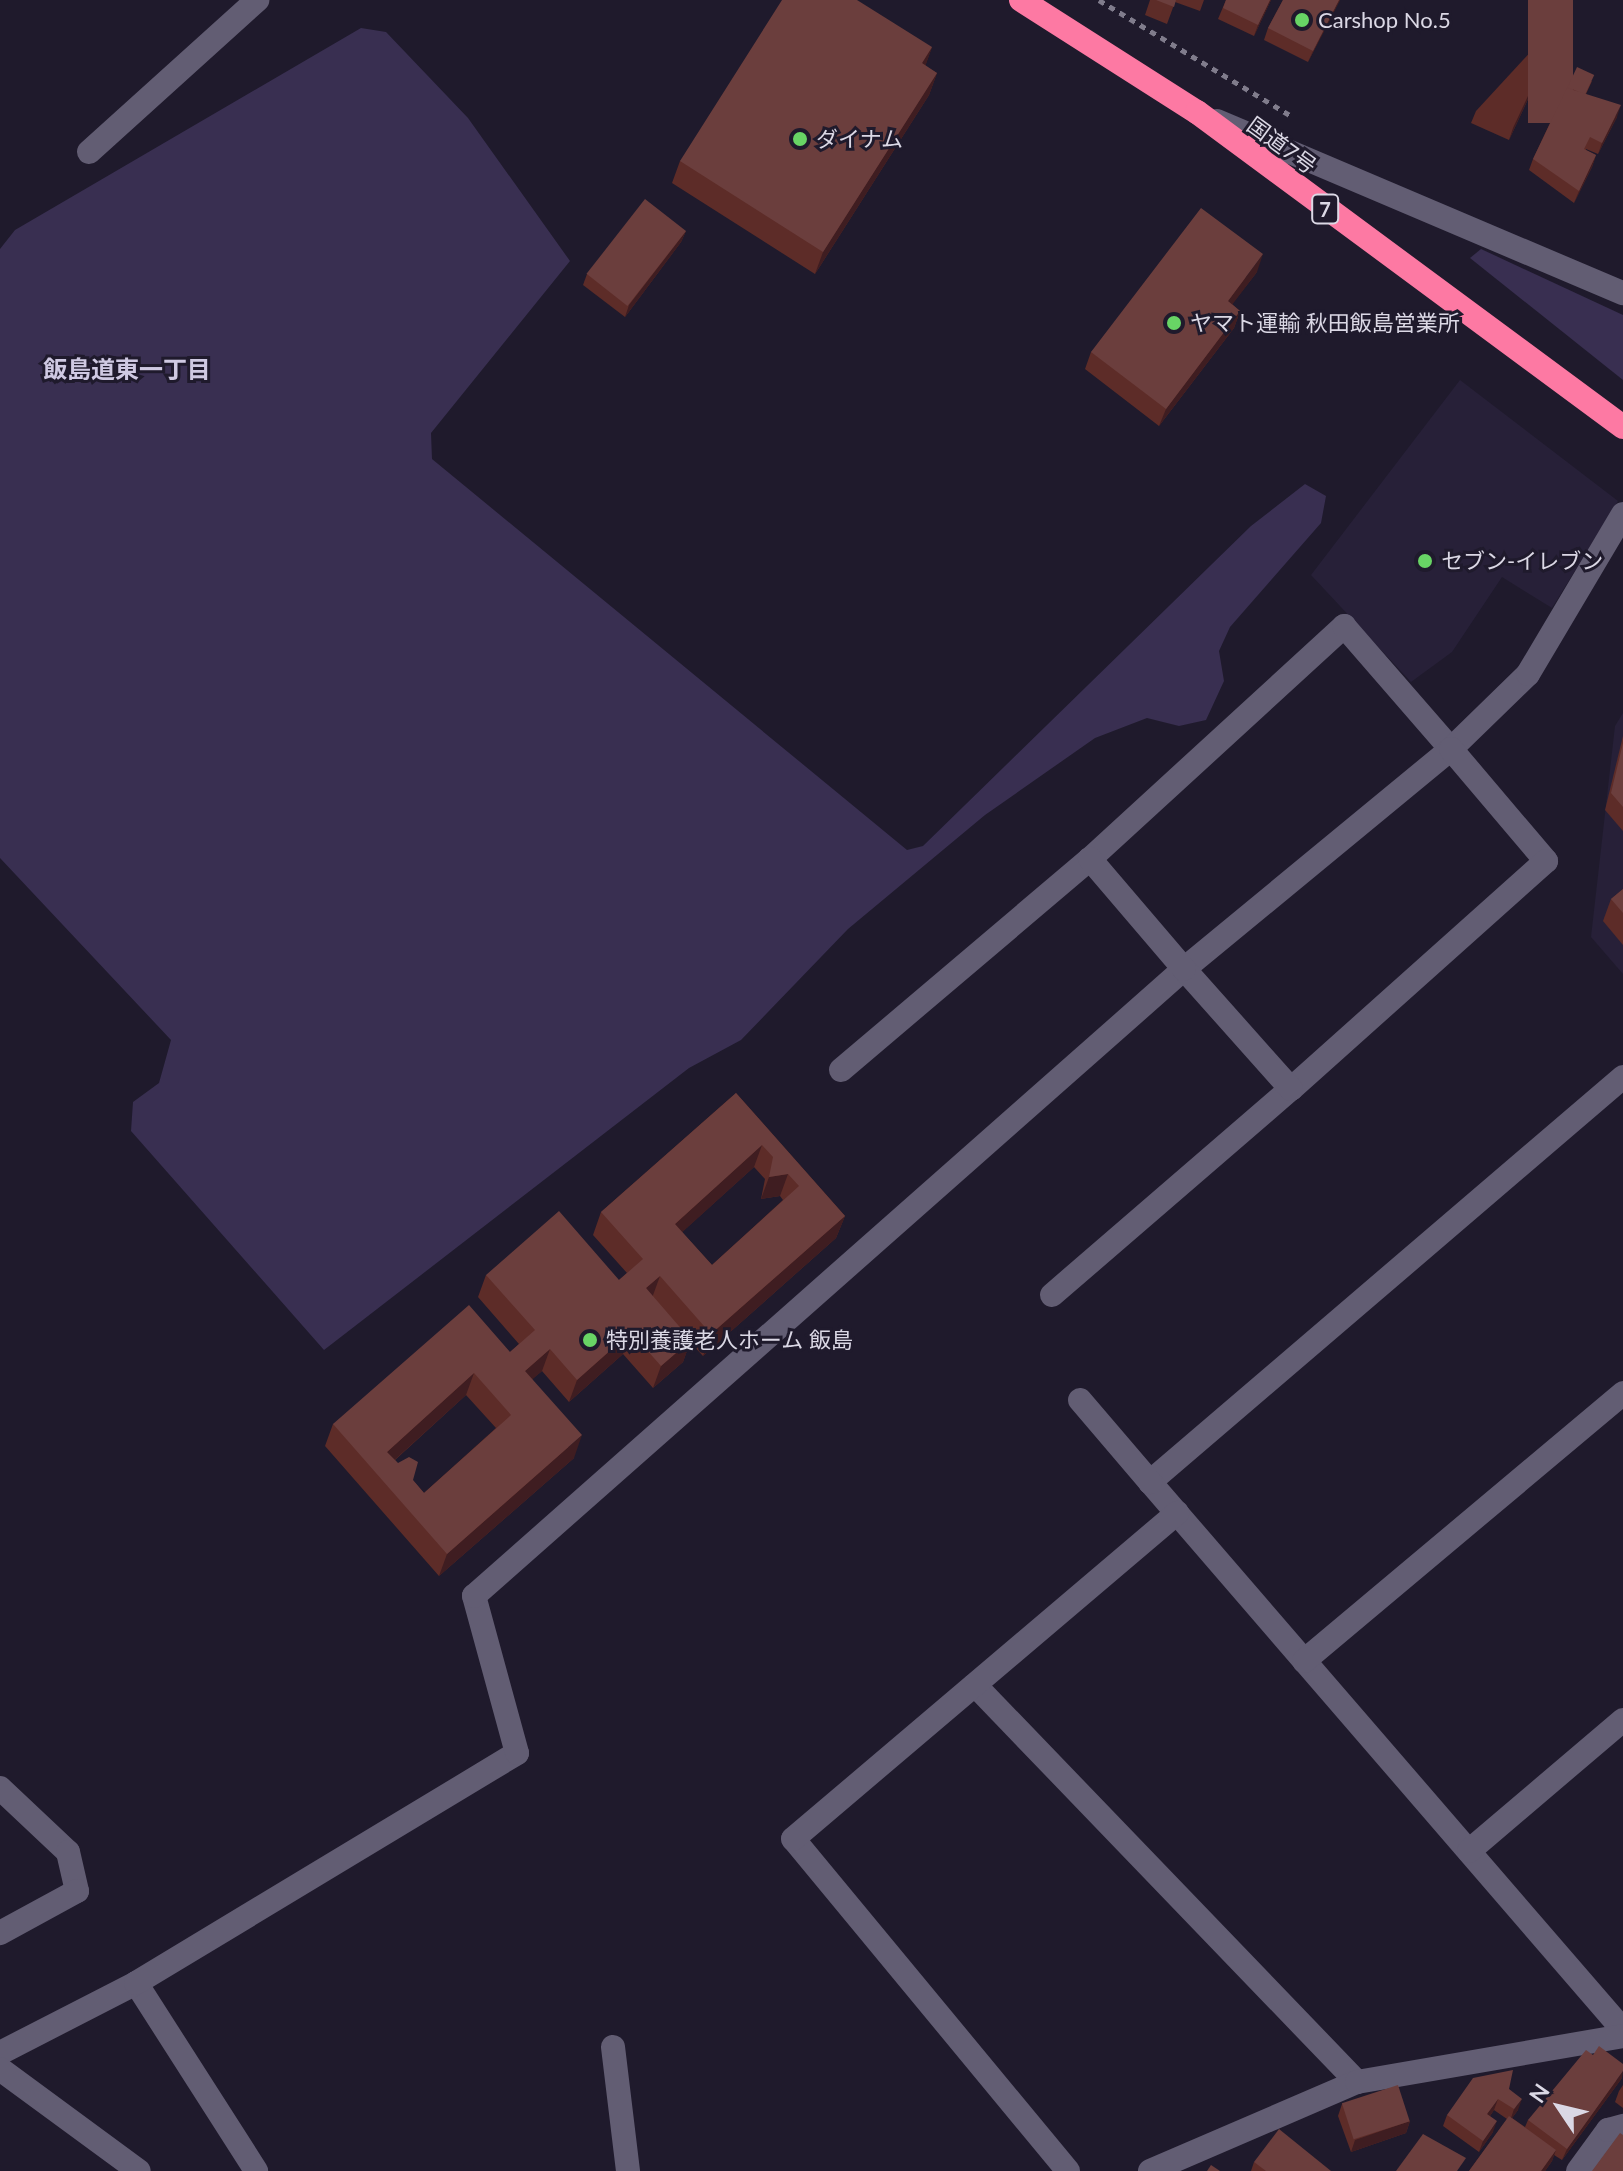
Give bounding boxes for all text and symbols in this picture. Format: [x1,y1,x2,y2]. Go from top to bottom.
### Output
place label: Carshop No.5 [1318,7,1451,33]
marker: Carshop No.5 [1293,11,1311,29]
street label: 国道7号 [1242,111,1322,179]
place label: ダイナム [816,126,904,152]
marker: ダイナム [791,130,809,148]
road number: 7 [1311,193,1339,225]
place label: ヤマト運輸 秋田飯島営業所 [1190,310,1460,336]
marker: ヤマト運輸 秋田飯島営業所 [1165,314,1183,332]
district label: 飯島道東一丁目 [43,355,211,383]
place label: セブン-イレブン [1441,548,1603,574]
marker: セブン-イレブン [1416,552,1434,570]
place label: 特別養護老人ホーム 飯島 [606,1327,854,1353]
marker: 特別養護老人ホーム 飯島 [581,1331,599,1349]
north arrow [1519,2067,1599,2147]
text: N [1523,2078,1555,2108]

